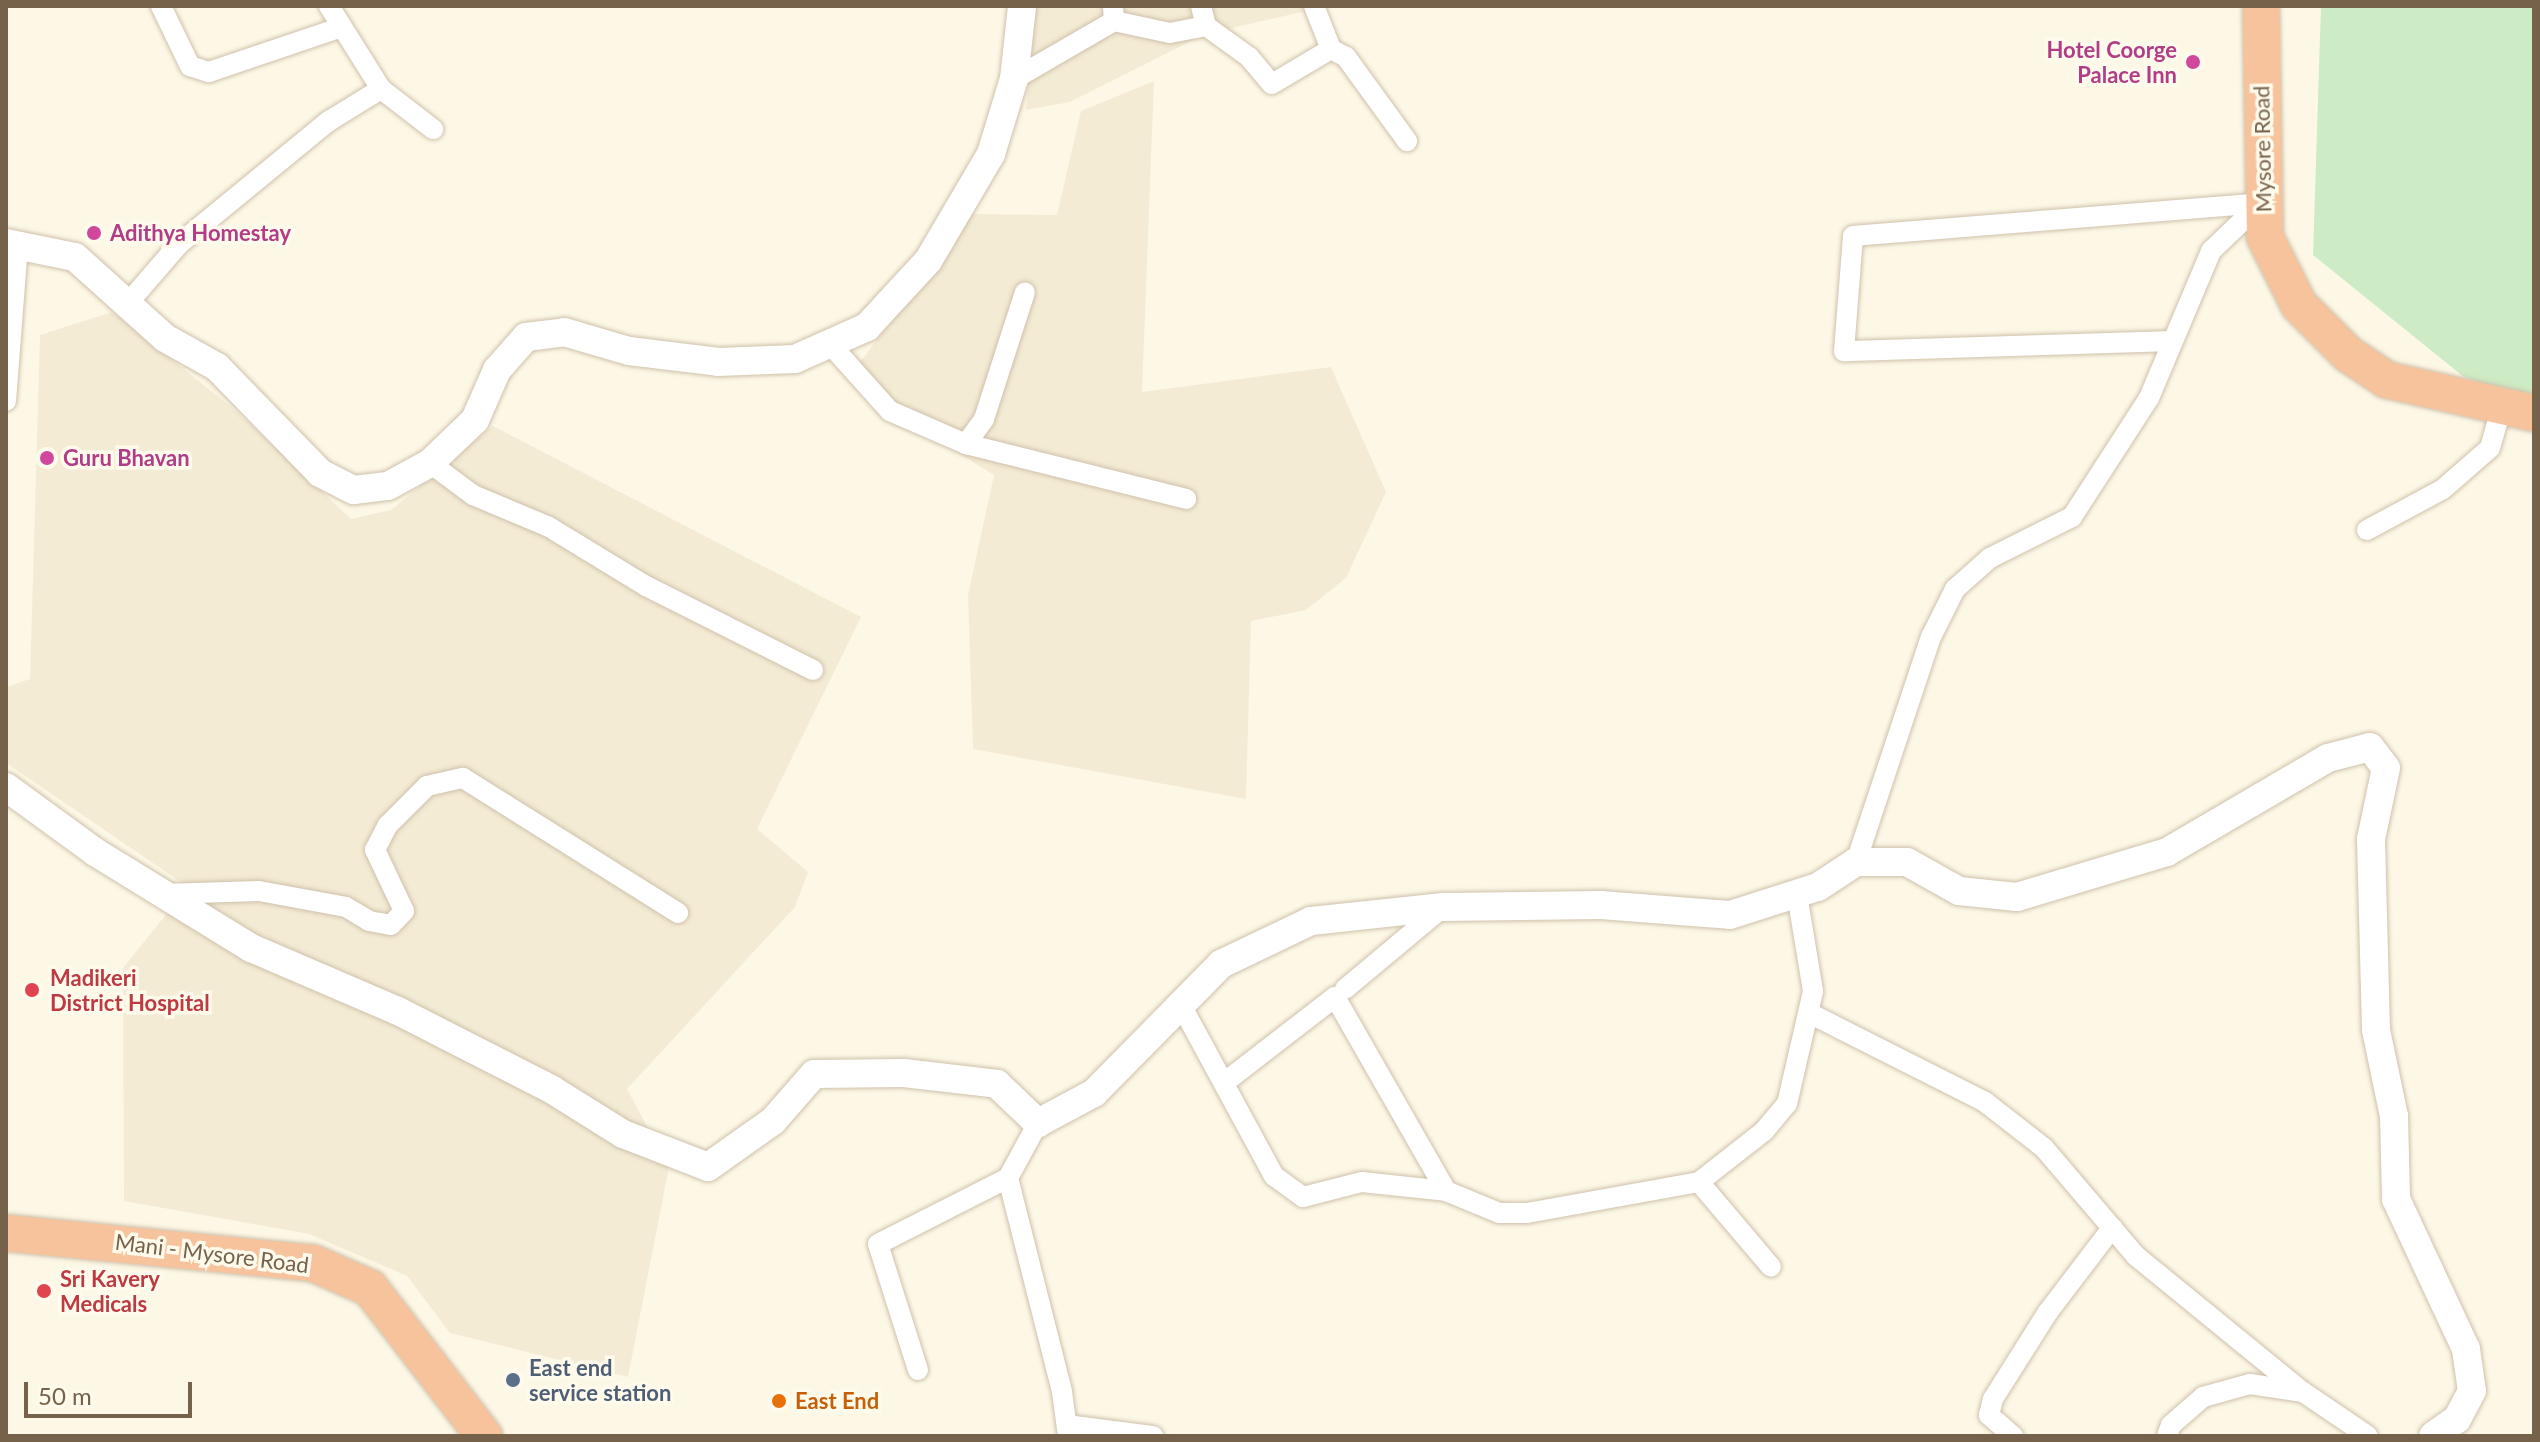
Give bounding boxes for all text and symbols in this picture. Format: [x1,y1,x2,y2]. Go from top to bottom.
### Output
place label: Hotel Coorge Palace Inn [2046,36,2177,88]
marker: Hotel Coorge Palace Inn [2184,53,2202,71]
street label: Mysore Road [2248,85,2276,213]
place label: Adithya Homestay [110,220,291,246]
marker: Adithya Homestay [85,224,103,242]
place label: Guru Bhavan [63,445,190,471]
marker: Guru Bhavan [38,449,56,467]
place label: Madikeri District Hospital [50,964,210,1016]
marker: Madikeri District Hospital [21,979,43,1001]
street label: Mani - Mysore Road [114,1228,310,1278]
place label: Sri Kavery Medicals [60,1265,160,1316]
marker: Sri Kavery Medicals [35,1282,53,1300]
place label: East end service station [529,1354,671,1406]
scale bar [28,1366,196,1416]
marker: East end service station [504,1371,522,1389]
text: 50 m [38,1381,92,1410]
place label: East End [795,1388,879,1414]
marker: East End [770,1392,788,1410]

